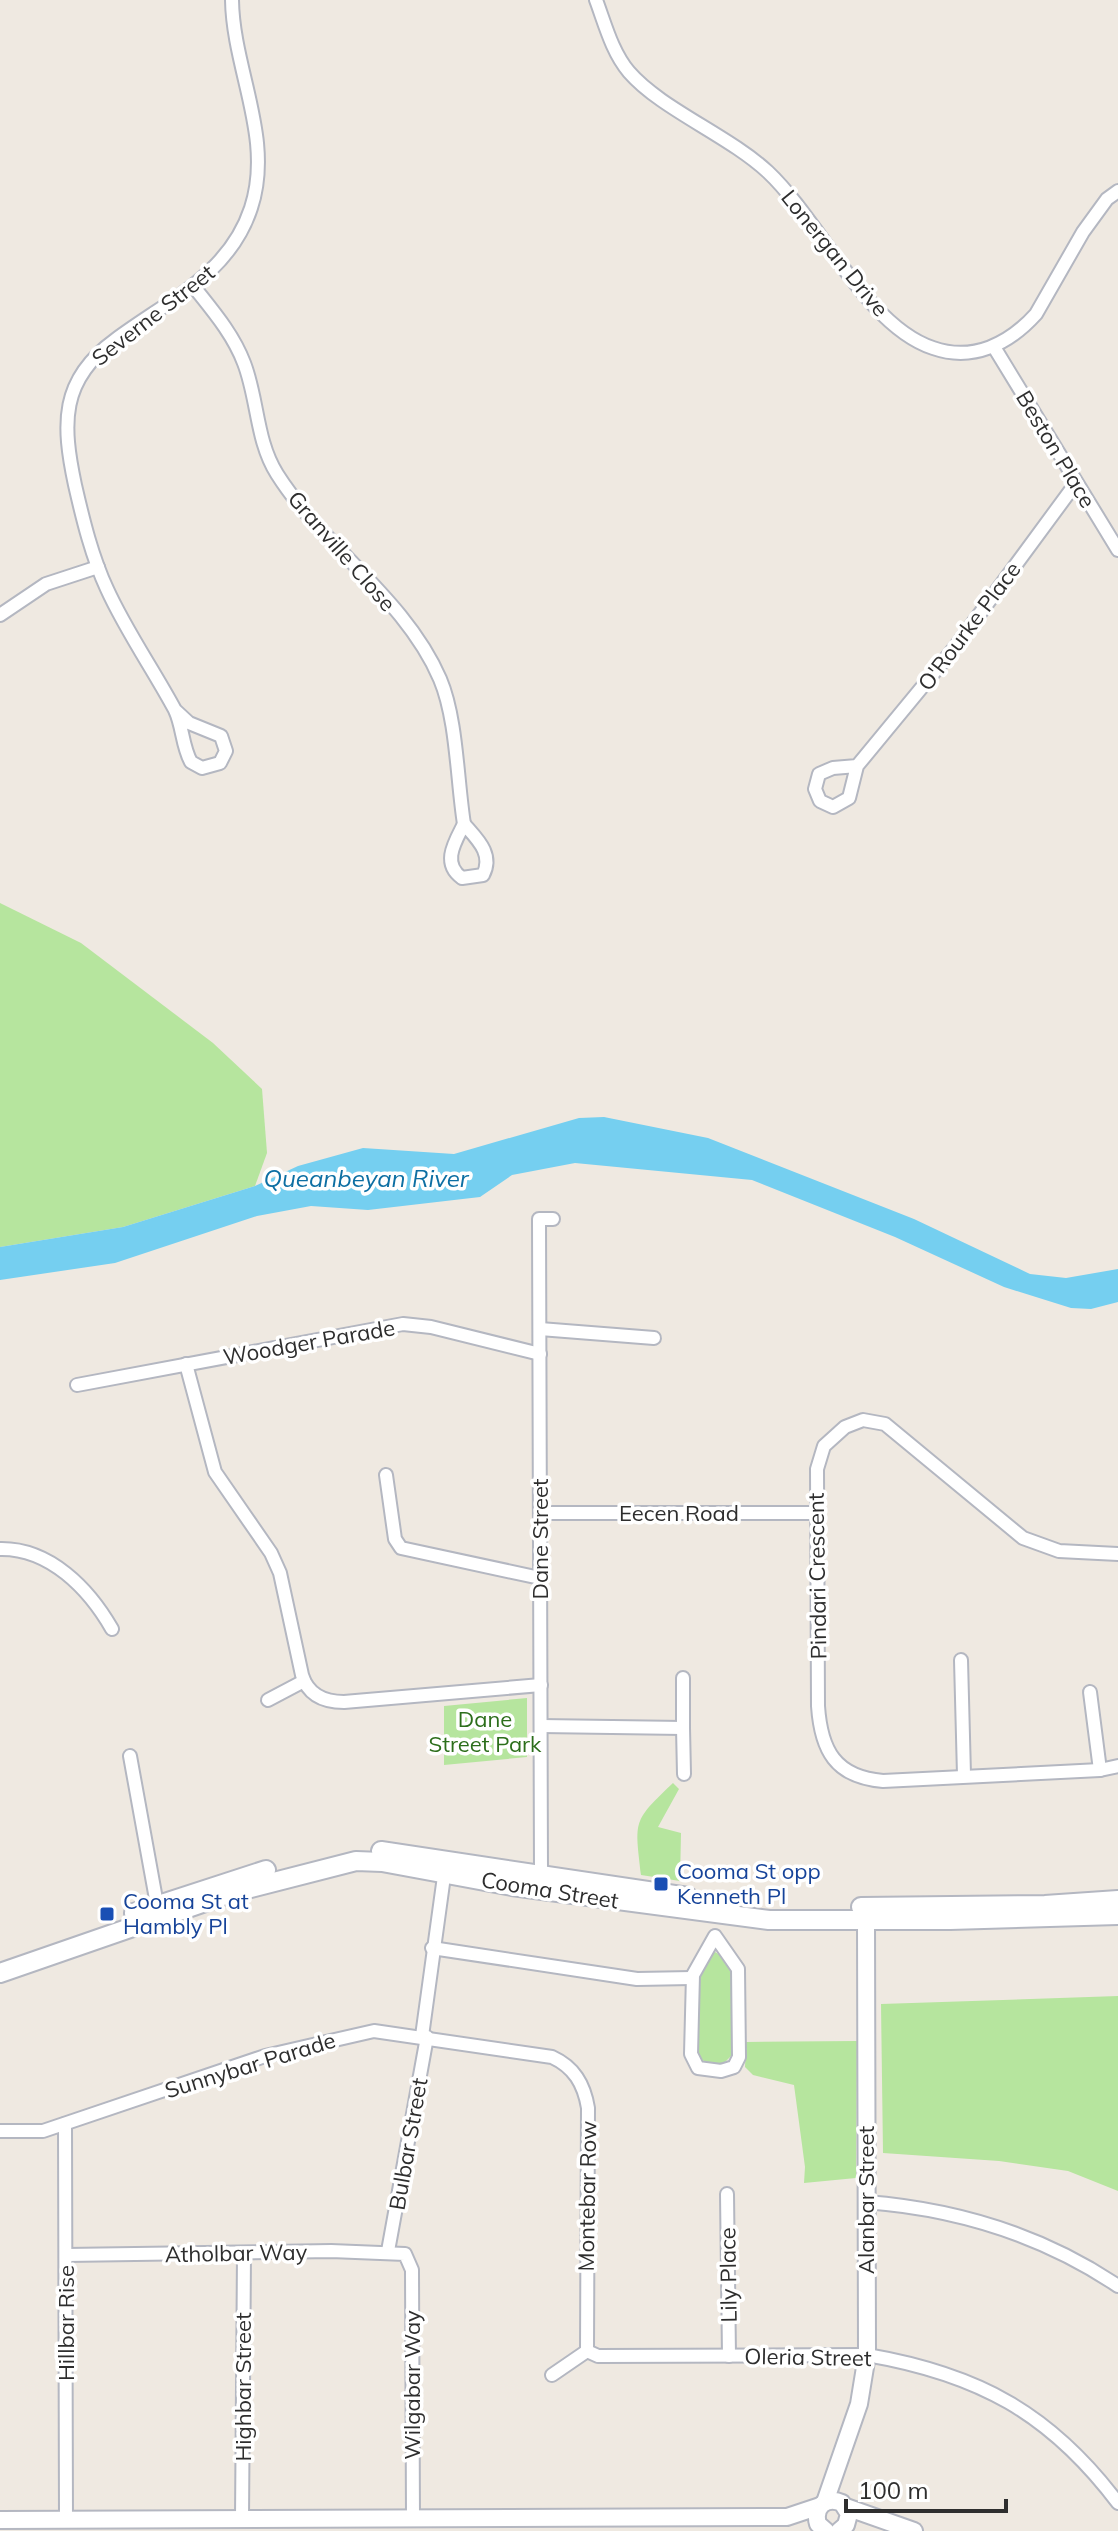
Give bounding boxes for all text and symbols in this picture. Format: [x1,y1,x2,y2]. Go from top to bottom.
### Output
street label: Lonergan Drive [775,184,895,322]
street label: Severne Street [86,258,220,372]
street label: Beston Place [1010,385,1102,513]
street label: Granville Close [282,485,402,617]
street label: O'Rourke Place [911,556,1027,696]
water label: Queanbeyan River [263,1163,470,1193]
street label: Woodger Parade [221,1313,397,1371]
street label: Dane Street [526,1478,554,1600]
street label: Pindari Crescent [802,1492,832,1660]
street label: Eecen Road [619,1499,739,1527]
park label: Dane Street Park [429,1705,542,1758]
place label: Cooma St opp Kenneth Pl [677,1857,821,1910]
street label: Cooma Street [479,1865,621,1915]
marker: Cooma St opp Kenneth Pl [652,1875,670,1893]
place label: Cooma St at Hambly Pl [123,1887,249,1940]
marker: Cooma St at Hambly Pl [98,1905,116,1923]
street label: Sunnybar Parade [161,2026,339,2104]
street label: Bulbar Street [383,2075,433,2212]
street label: Montebar Row [572,2121,602,2271]
street label: Alanbar Street [852,2125,880,2274]
street label: Lily Place [713,2227,743,2323]
street label: Atholbar Way [165,2238,308,2268]
street label: Hillbar Rise [52,2265,80,2381]
street label: Wilgabar Way [398,2310,426,2460]
street label: Highbar Street [229,2312,257,2462]
street label: Oleria Street [744,2342,872,2372]
scale bar [846,2463,1006,2513]
text: 100 m [858,2475,929,2505]

